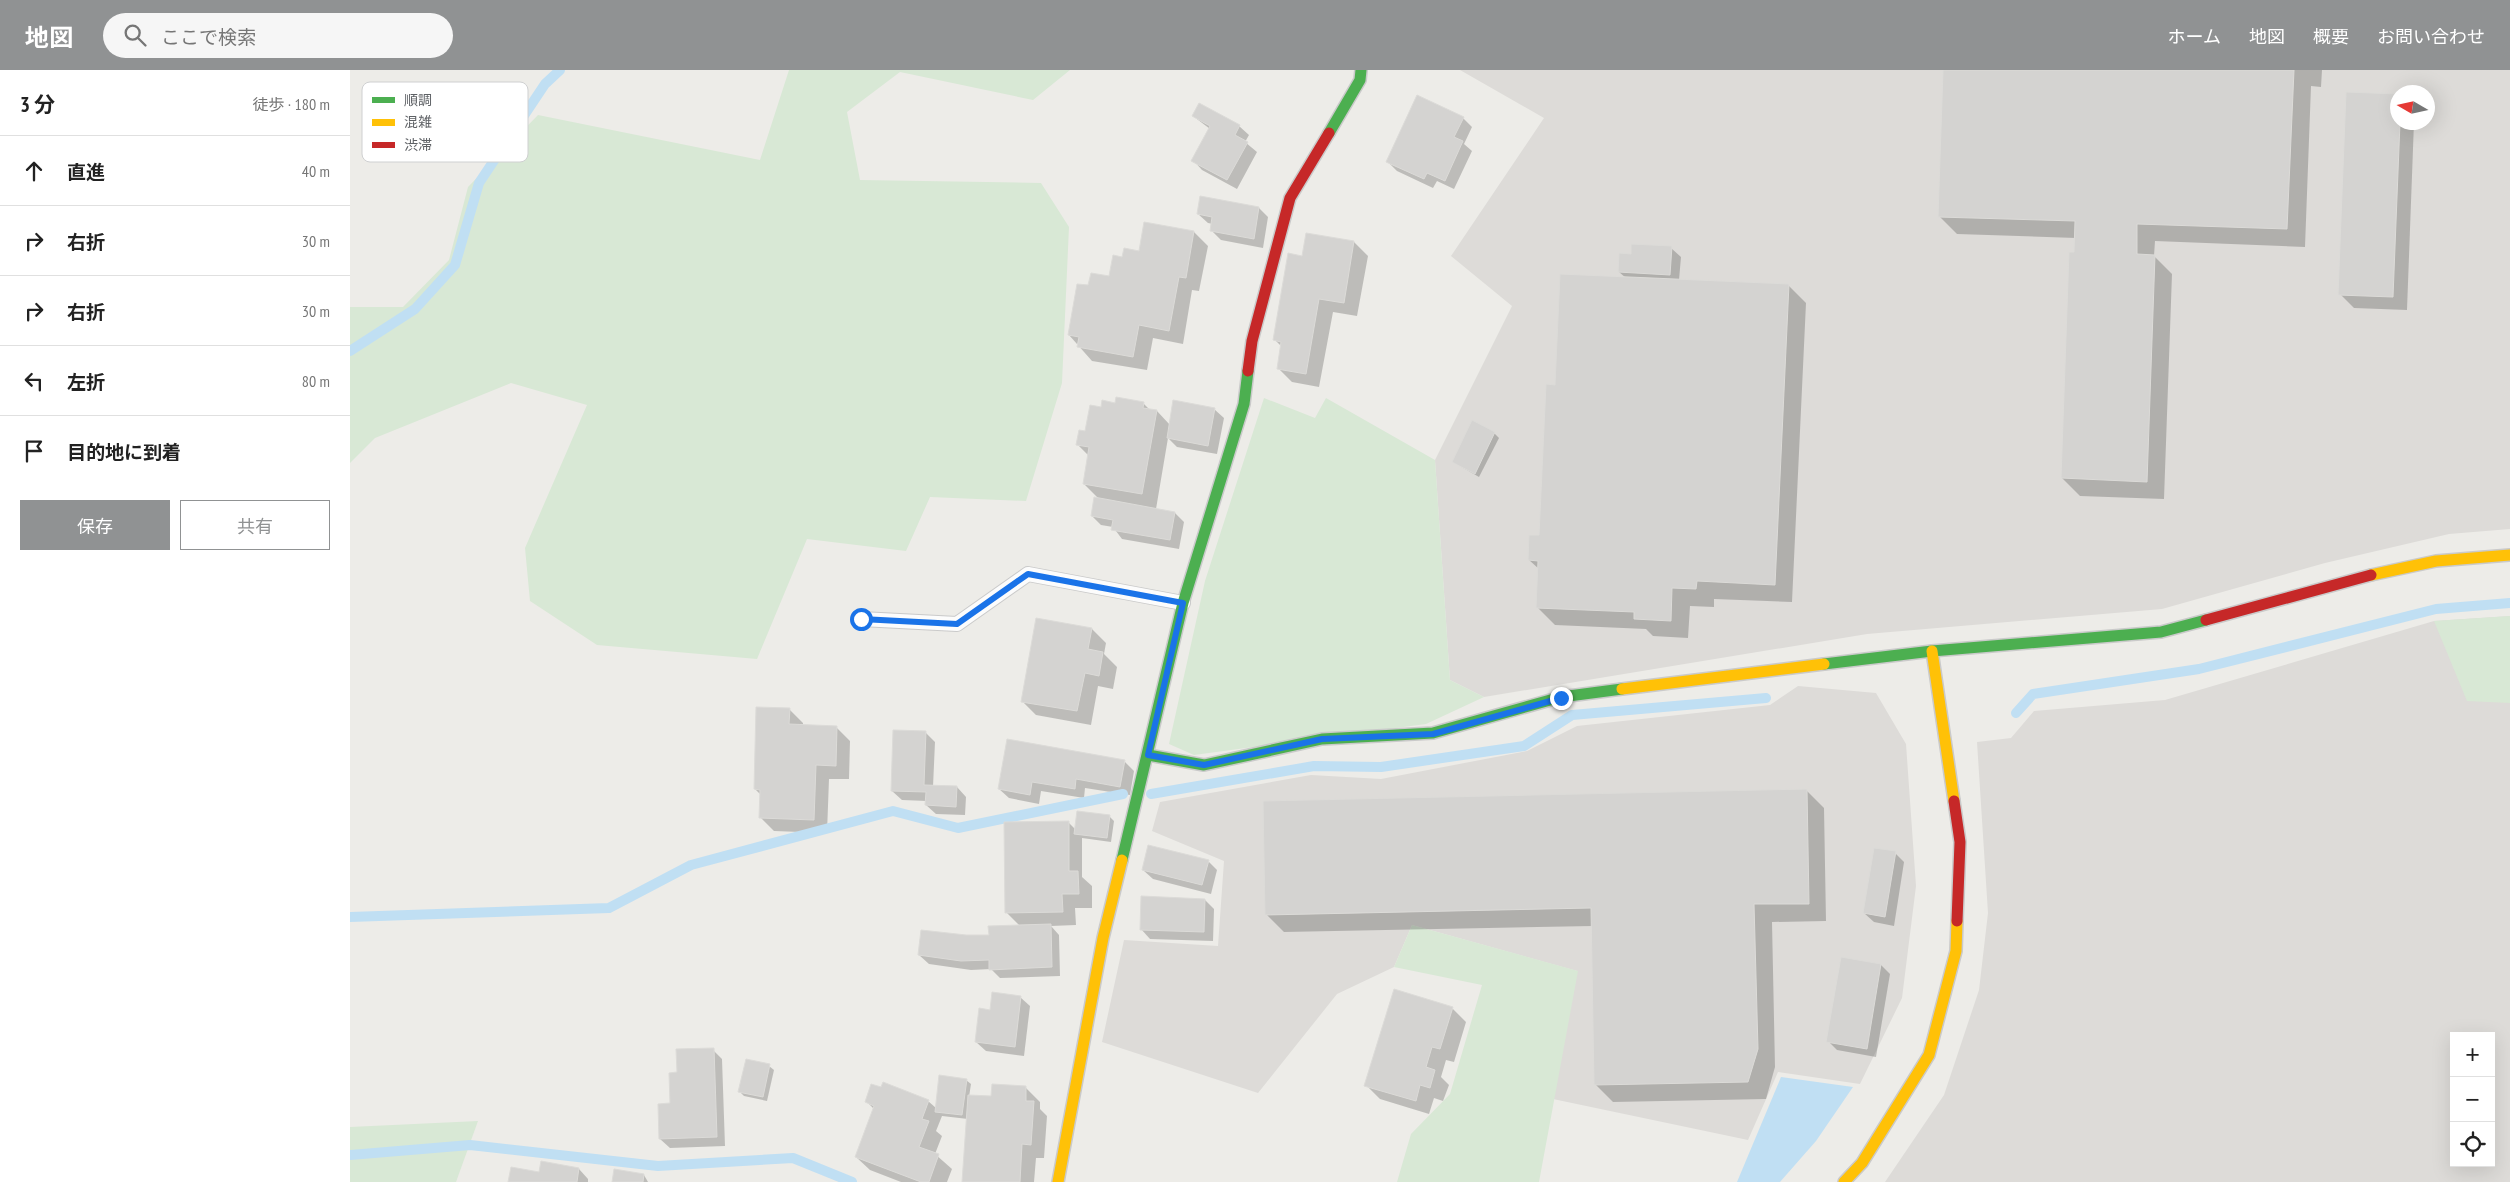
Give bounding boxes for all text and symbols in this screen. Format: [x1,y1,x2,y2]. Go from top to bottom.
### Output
search box [103,13,453,58]
icon: search [121,21,149,49]
text: 地図 [25,22,73,53]
text: ここで検索 [161,25,256,49]
text: ホーム [2168,25,2221,48]
text: 地図 [2249,25,2285,48]
text: 概要 [2313,25,2349,48]
text: お問い合わせ [2377,25,2485,48]
legend [362,82,528,162]
north arrow [2390,85,2435,130]
text: 3 分 [20,91,55,118]
text: 順調 [404,91,432,109]
text: 徒歩 · 180 m [252,94,330,114]
text: 混雑 [404,113,432,131]
text: 渋滞 [404,136,432,154]
icon: ahead [20,157,48,185]
text: 直進 [67,160,105,184]
text: 40 m [302,161,330,181]
icon: right [20,227,48,255]
text: 右折 [67,230,105,254]
text: 30 m [302,231,330,251]
icon: right [20,297,48,325]
text: 右折 [67,300,105,324]
text: 30 m [302,301,330,321]
icon: left [20,367,48,395]
text: 左折 [67,370,105,394]
text: 80 m [302,371,330,391]
icon: arrive [20,437,48,465]
text: 目的地に到着 [67,440,181,464]
button: 保存 [20,500,170,550]
button: 共有 [180,500,330,550]
route start [850,608,873,631]
route end [1550,687,1573,710]
map controls [2450,1032,2495,1167]
button: + [2450,1032,2495,1077]
button: − [2450,1077,2495,1122]
button: locate [2450,1122,2495,1167]

